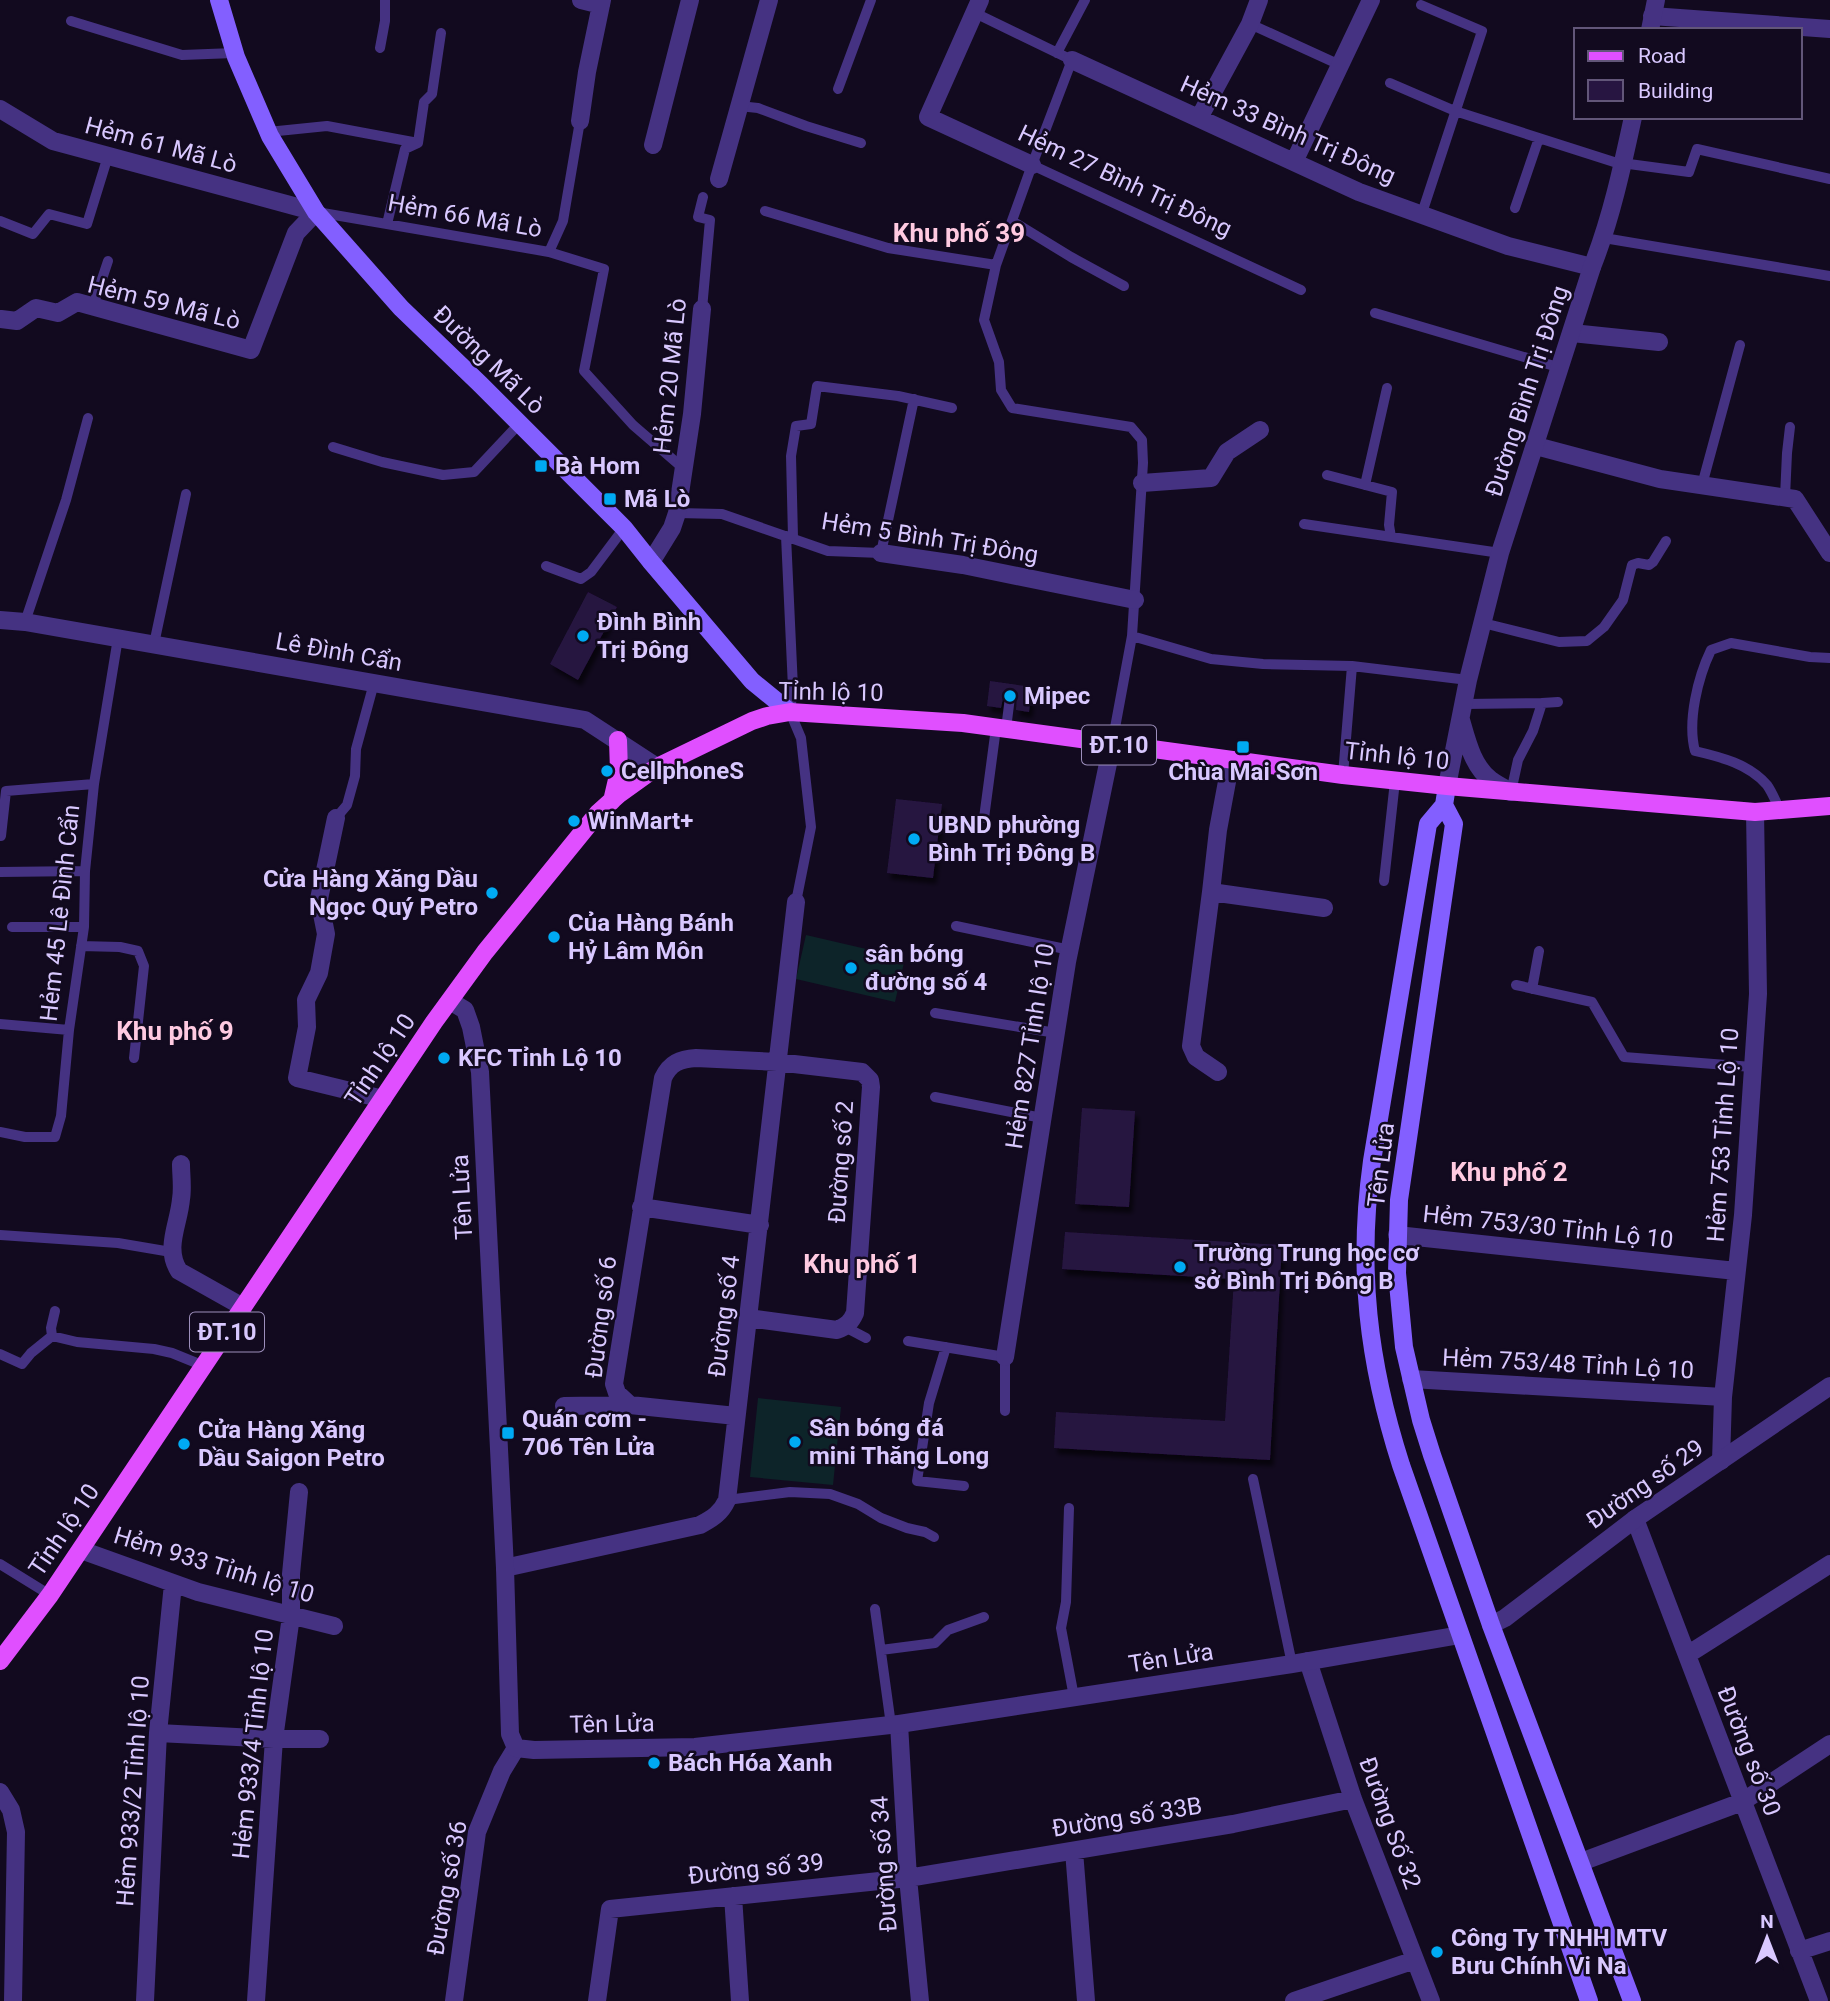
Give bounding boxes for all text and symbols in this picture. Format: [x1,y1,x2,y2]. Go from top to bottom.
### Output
legend [1574,28,1802,119]
text: Road [1638,44,1686,68]
street label: Hẻm 33 Bình Trị Đông [1176,70,1400,190]
text: Building [1638,79,1713,103]
street label: Hẻm 61 Mã Lò [82,111,240,179]
street label: Hẻm 27 Bình Trị Đông [1014,119,1236,243]
street label: Hẻm 66 Mã Lò [386,189,544,243]
district label: Khu phố 39 [893,218,1025,248]
street label: Hẻm 59 Mã Lò [85,271,243,335]
street label: Đường Bình Trị Đông [1480,282,1574,500]
street label: Hẻm 20 Mã Lò [648,297,692,455]
street label: Đường Mã Lò [428,300,550,420]
place label: Bà Hom [555,452,640,480]
marker: Bà Hom [533,458,549,474]
place label: Mã Lò [624,485,690,513]
marker: Mã Lò [602,491,618,507]
street label: Hẻm 5 Bình Trị Đông [820,507,1040,569]
place label: Đình Bình Trị Đông [597,608,701,664]
street label: Lê Đình Cẩn [274,627,404,677]
marker: Đình Bình Trị Đông [575,628,591,644]
street label: Tỉnh lộ 10 [778,677,884,707]
place label: Mipec [1024,682,1090,710]
marker: Mipec [1002,688,1018,704]
road number: ĐT.10 [1082,726,1156,764]
street label: Tỉnh lộ 10 [1343,737,1451,775]
marker: Chùa Mai Sơn [1235,739,1251,755]
place label: CellphoneS [621,757,744,785]
place label: Chùa Mai Sơn [1168,758,1318,786]
marker: CellphoneS [599,763,615,779]
street label: Hẻm 45 Lê Đình Cẩn [35,803,85,1023]
place label: WinMart+ [588,807,693,835]
place label: UBND phường Bình Trị Đông B [928,811,1095,867]
marker: WinMart+ [566,813,582,829]
marker: UBND phường Bình Trị Đông B [906,831,922,847]
place label: Cửa Hàng Xăng Dầu Ngọc Quý Petro [263,865,478,921]
marker: Cửa Hàng Xăng Dầu Ngọc Quý Petro [484,885,500,901]
place label: Của Hàng Bánh Hỷ Lâm Môn [568,909,734,965]
marker: Của Hàng Bánh Hỷ Lâm Môn [546,929,562,945]
place label: sân bóng đường số 4 [865,940,988,996]
street label: Hẻm 827 Tỉnh lộ 10 [1000,941,1060,1151]
marker: sân bóng đường số 4 [843,960,859,976]
street label: Tỉnh lộ 10 [339,1009,421,1111]
district label: Khu phố 9 [116,1016,234,1046]
street label: Hẻm 753 Tỉnh Lộ 10 [1702,1027,1744,1243]
place label: KFC Tỉnh Lộ 10 [458,1044,622,1072]
marker: KFC Tỉnh Lộ 10 [436,1050,452,1066]
street label: Đường số 2 [823,1100,859,1224]
street label: Tên Lửa [1362,1121,1400,1209]
street label: Tên Lửa [446,1154,478,1240]
district label: Khu phố 2 [1450,1157,1568,1187]
street label: Hẻm 753/30 Tỉnh Lộ 10 [1421,1200,1675,1254]
place label: Trường Trung học cơ sở Bình Trị Đông B [1194,1239,1420,1295]
district label: Khu phố 1 [803,1249,921,1279]
street label: Đường số 4 [703,1253,745,1379]
street label: Đường số 6 [580,1254,622,1380]
marker: Trường Trung học cơ sở Bình Trị Đông B [1172,1259,1188,1275]
road number: ĐT.10 [190,1312,264,1352]
street label: Hẻm 753/48 Tỉnh Lộ 10 [1441,1343,1695,1385]
place label: Quán cơm - 706 Tên Lửa [522,1405,655,1461]
place label: Sân bóng đá mini Thăng Long [809,1414,989,1470]
place label: Cửa Hàng Xăng Dầu Saigon Petro [198,1416,385,1472]
marker: Quán cơm - 706 Tên Lửa [500,1425,516,1441]
street label: Đường số 29 [1581,1433,1709,1535]
marker: Sân bóng đá mini Thăng Long [787,1434,803,1450]
marker: Cửa Hàng Xăng Dầu Saigon Petro [176,1436,192,1452]
street label: Tỉnh lộ 10 [23,1479,105,1581]
street label: Hẻm 933 Tỉnh lộ 10 [110,1521,318,1609]
street label: Hẻm 933/4 Tỉnh lộ 10 [227,1628,279,1860]
street label: Tên Lửa [1127,1637,1215,1679]
street label: Hẻm 933/2 Tỉnh lộ 10 [111,1675,155,1907]
street label: Đường số 30 [1711,1682,1787,1820]
street label: Tên Lửa [569,1709,655,1739]
place label: Bách Hóa Xanh [668,1749,832,1777]
street label: Đường Số 32 [1353,1753,1427,1893]
marker: Bách Hóa Xanh [646,1755,662,1771]
street label: Đường số 33B [1050,1791,1204,1843]
street label: Đường số 34 [865,1795,903,1933]
street label: Đường số 36 [421,1818,473,1958]
street label: Đường số 39 [687,1848,825,1890]
north arrow [1732,1903,1802,1973]
text: N [1760,1910,1774,1933]
place label: Công Ty TNHH MTV Bưu Chính Vi Na [1451,1924,1668,1980]
marker: Công Ty TNHH MTV Bưu Chính Vi Na [1429,1944,1445,1960]

